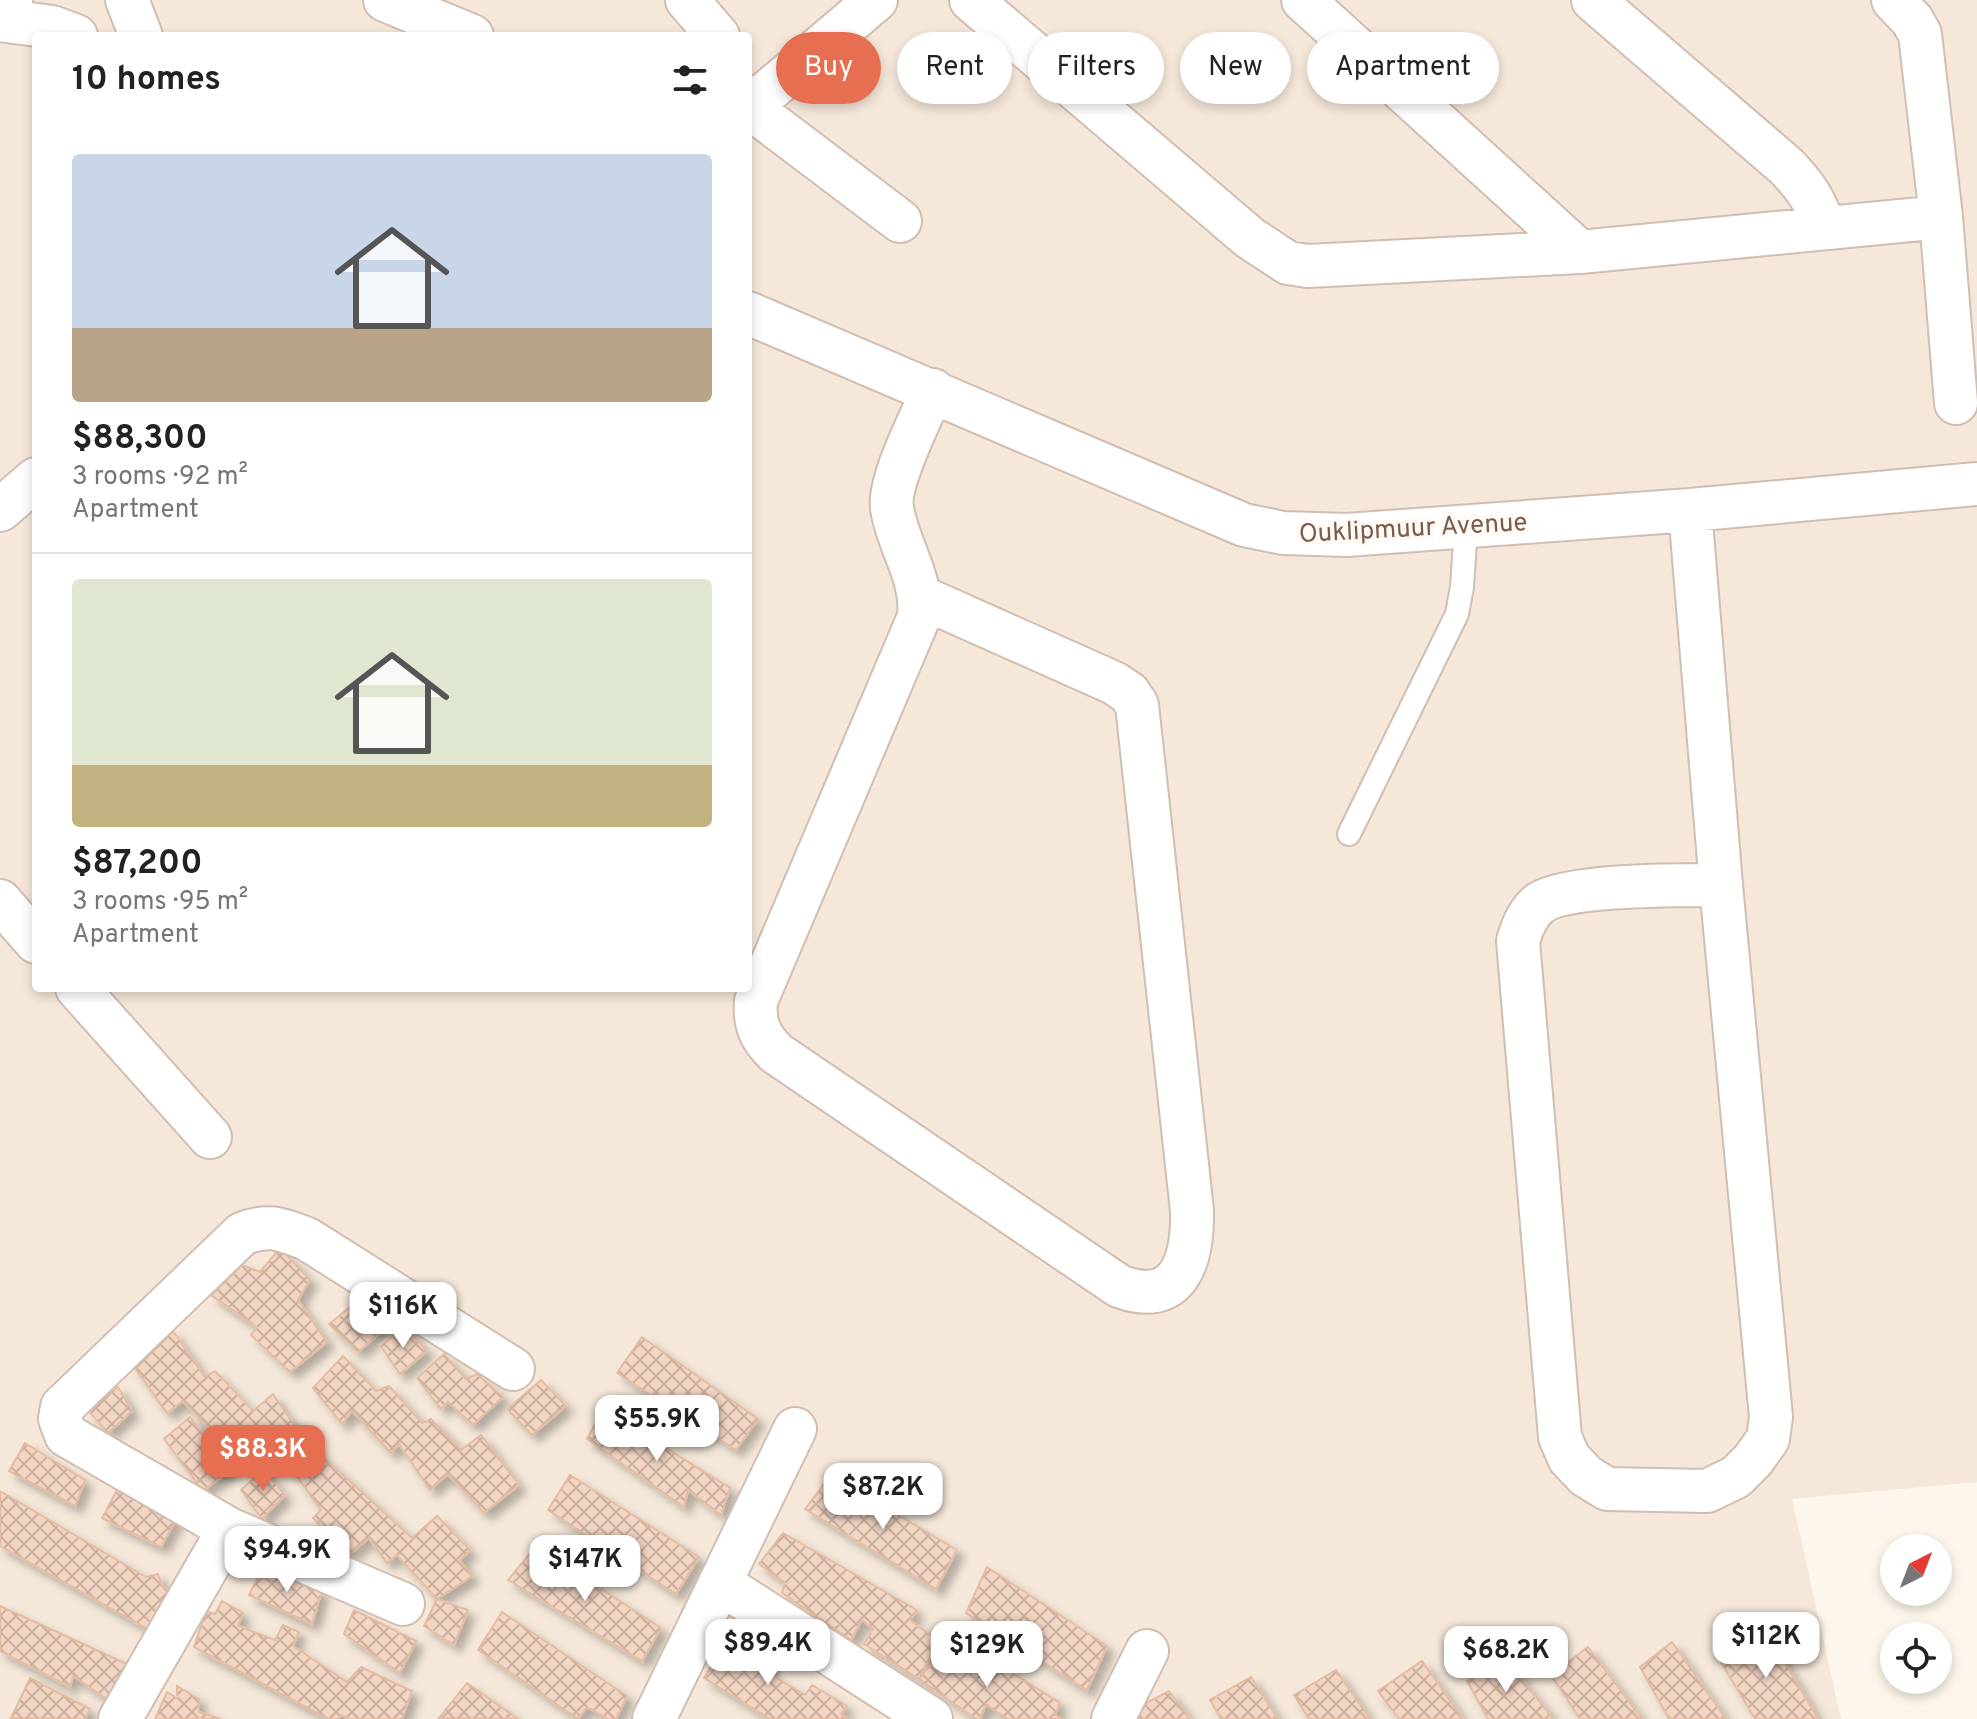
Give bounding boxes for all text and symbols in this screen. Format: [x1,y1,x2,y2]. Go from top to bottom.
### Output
chip: Buy [776,32,881,104]
chip: Rent [897,32,1012,104]
chip: Filters [1028,32,1164,104]
chip: New [1180,32,1291,104]
chip: Apartment [1307,32,1499,104]
icon: filters [668,58,712,102]
text: 10 homes [72,59,221,102]
icon: home [320,206,464,350]
text: $88,300 [72,418,208,461]
text: 3 rooms · 92 m² [72,461,248,494]
text: Apartment [72,494,199,527]
street label: Ouklipmuur Avenue [1298,507,1528,552]
icon: home [320,631,464,775]
text: $87,200 [72,843,203,886]
text: 3 rooms · 95 m² [72,886,248,919]
text: Apartment [72,919,199,952]
pin: $116K [347,1282,459,1350]
text: $116K [368,1291,438,1324]
pin: $55.9K [592,1395,722,1463]
text: $55.9K [613,1404,701,1437]
pin: $88.3K [198,1425,328,1493]
text: $88.3K [219,1434,307,1467]
pin: $87.2K [818,1463,948,1531]
text: $87.2K [842,1472,924,1505]
pin: $94.9K [222,1526,352,1594]
north arrow [1880,1534,1952,1606]
map controls [1880,1534,1952,1694]
text: $94.9K [242,1535,332,1568]
pin: $147K [529,1535,641,1603]
text: $147K [547,1544,623,1577]
pin: $112K [1710,1612,1822,1680]
pin: $89.4K [703,1619,833,1687]
pin: $129K [931,1621,1043,1689]
text: $112K [1731,1621,1801,1654]
button: locate [1880,1622,1952,1694]
pin: $68.2K [1441,1626,1571,1694]
text: $89.4K [723,1628,813,1661]
text: $129K [949,1630,1025,1663]
text: $68.2K [1462,1635,1550,1668]

